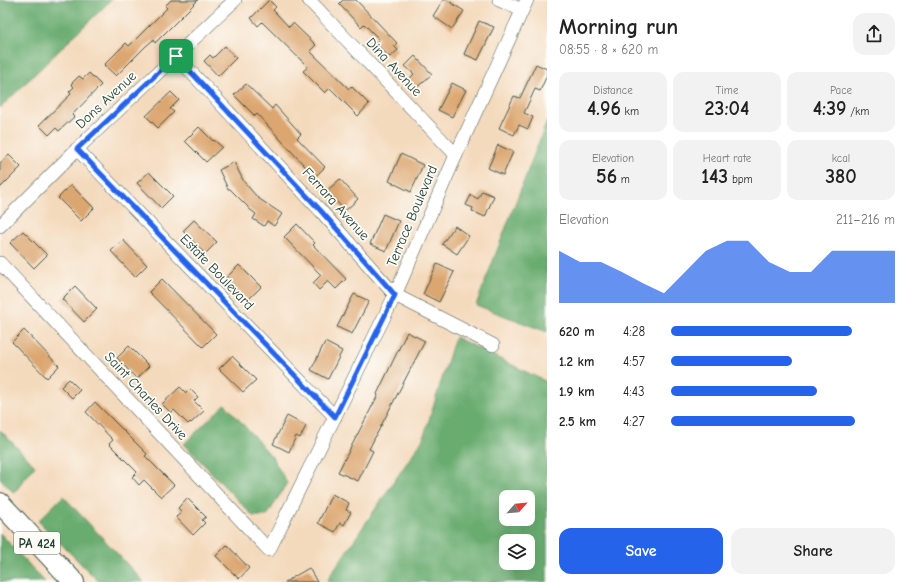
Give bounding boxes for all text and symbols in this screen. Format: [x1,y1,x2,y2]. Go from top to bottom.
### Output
button: share [853,13,895,55]
text: Morning run [559,14,678,40]
street label: Dina Avenue [362,34,426,100]
pin [159,39,193,73]
text: 08:55 · 8 × 620 m [559,42,658,57]
icon: arrive [165,45,187,67]
street label: Dons Avenue [72,67,140,133]
text: Distance [593,84,633,97]
text: Time [716,84,738,97]
text: Pace [830,84,852,97]
text: 4.96 [587,97,621,120]
text: 23:04 [705,97,749,120]
text: 4:39 [813,97,846,120]
text: km [621,105,639,118]
text: /km [846,105,869,118]
text: Elevation [592,152,634,165]
text: Heart rate [703,152,751,165]
text: kcal [832,152,850,165]
street label: Terrace Boulevard [383,163,441,269]
street label: Ferrara Avenue [299,164,373,244]
text: 56 [596,165,617,188]
text: 143 [701,165,728,188]
text: 380 [825,165,857,188]
text: m [617,173,630,186]
text: bpm [728,173,753,186]
text: Elevation [559,212,609,227]
text: 211–216 m [836,212,895,227]
street label: Estate Boulevard [176,230,258,314]
text: 620 m [559,324,595,339]
text: 4:28 [623,324,645,339]
street label: Saint Charles Drive [101,348,191,444]
text: 1.2 km [559,354,594,369]
text: 4:57 [623,354,645,369]
text: 1.9 km [559,384,595,399]
text: 4:43 [623,384,645,399]
text: 2.5 km [559,414,596,429]
text: 4:27 [623,414,645,429]
north arrow [499,490,535,526]
map controls [499,490,535,570]
button: Save [559,528,723,574]
button: Share [731,528,895,574]
road number: PA 424 [14,532,60,554]
button: layers [499,534,535,570]

